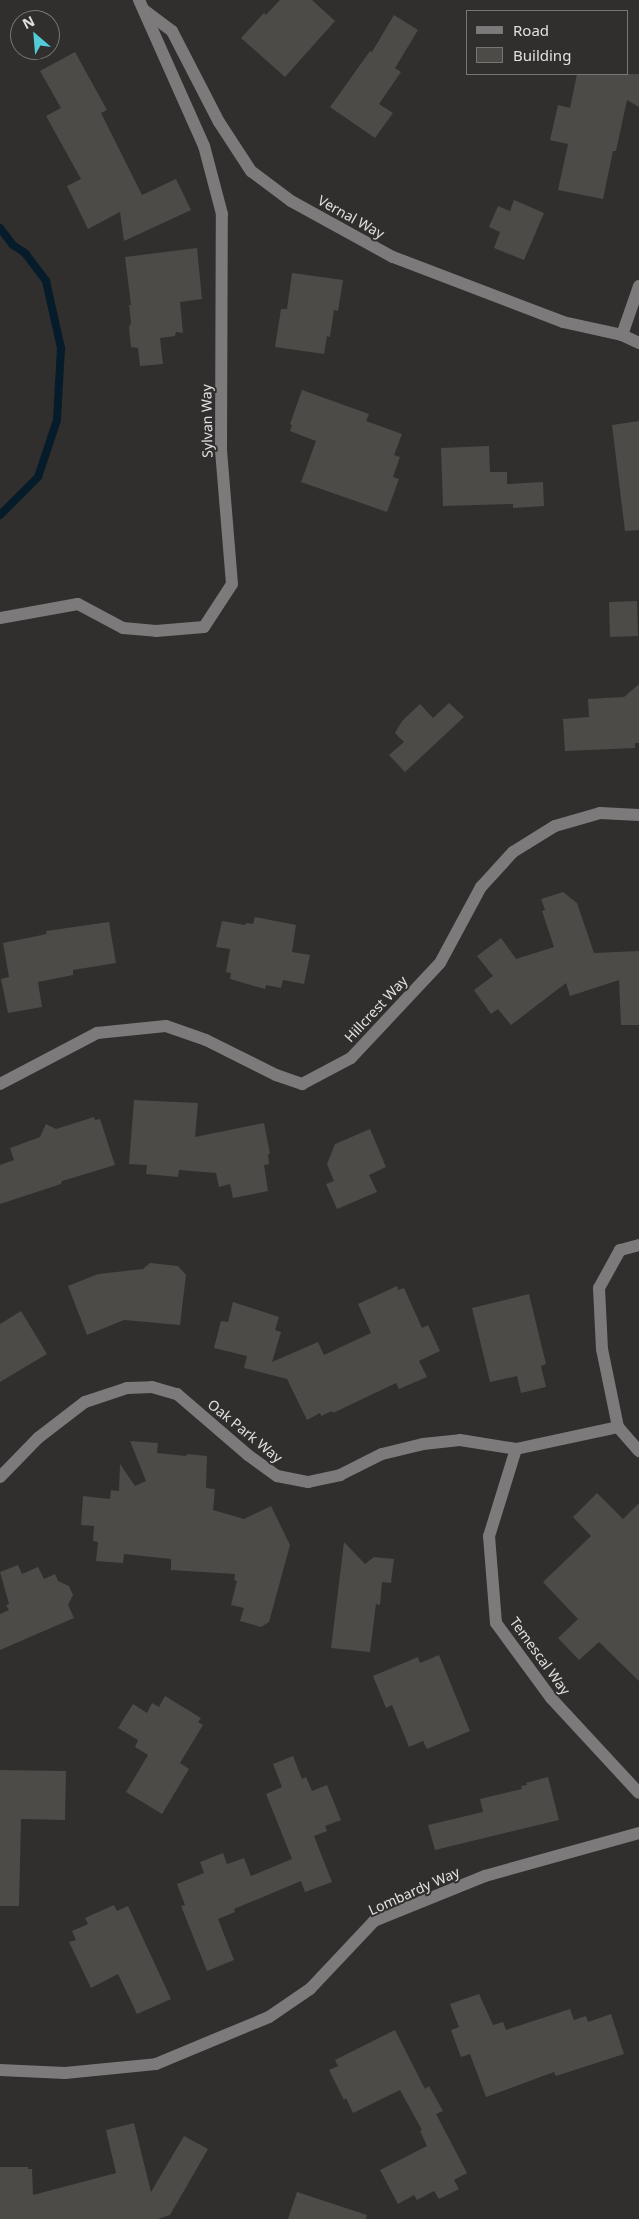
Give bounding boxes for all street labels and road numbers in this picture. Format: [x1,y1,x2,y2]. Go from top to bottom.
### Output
street label: Vernal Way [315,192,387,242]
street label: Sylvan Way [198,384,216,458]
street label: Hillcrest Way [341,972,411,1046]
street label: Oak Park Way [204,1396,286,1466]
street label: Temescal Way [506,1614,574,1698]
street label: Lombardy Way [366,1863,462,1919]

